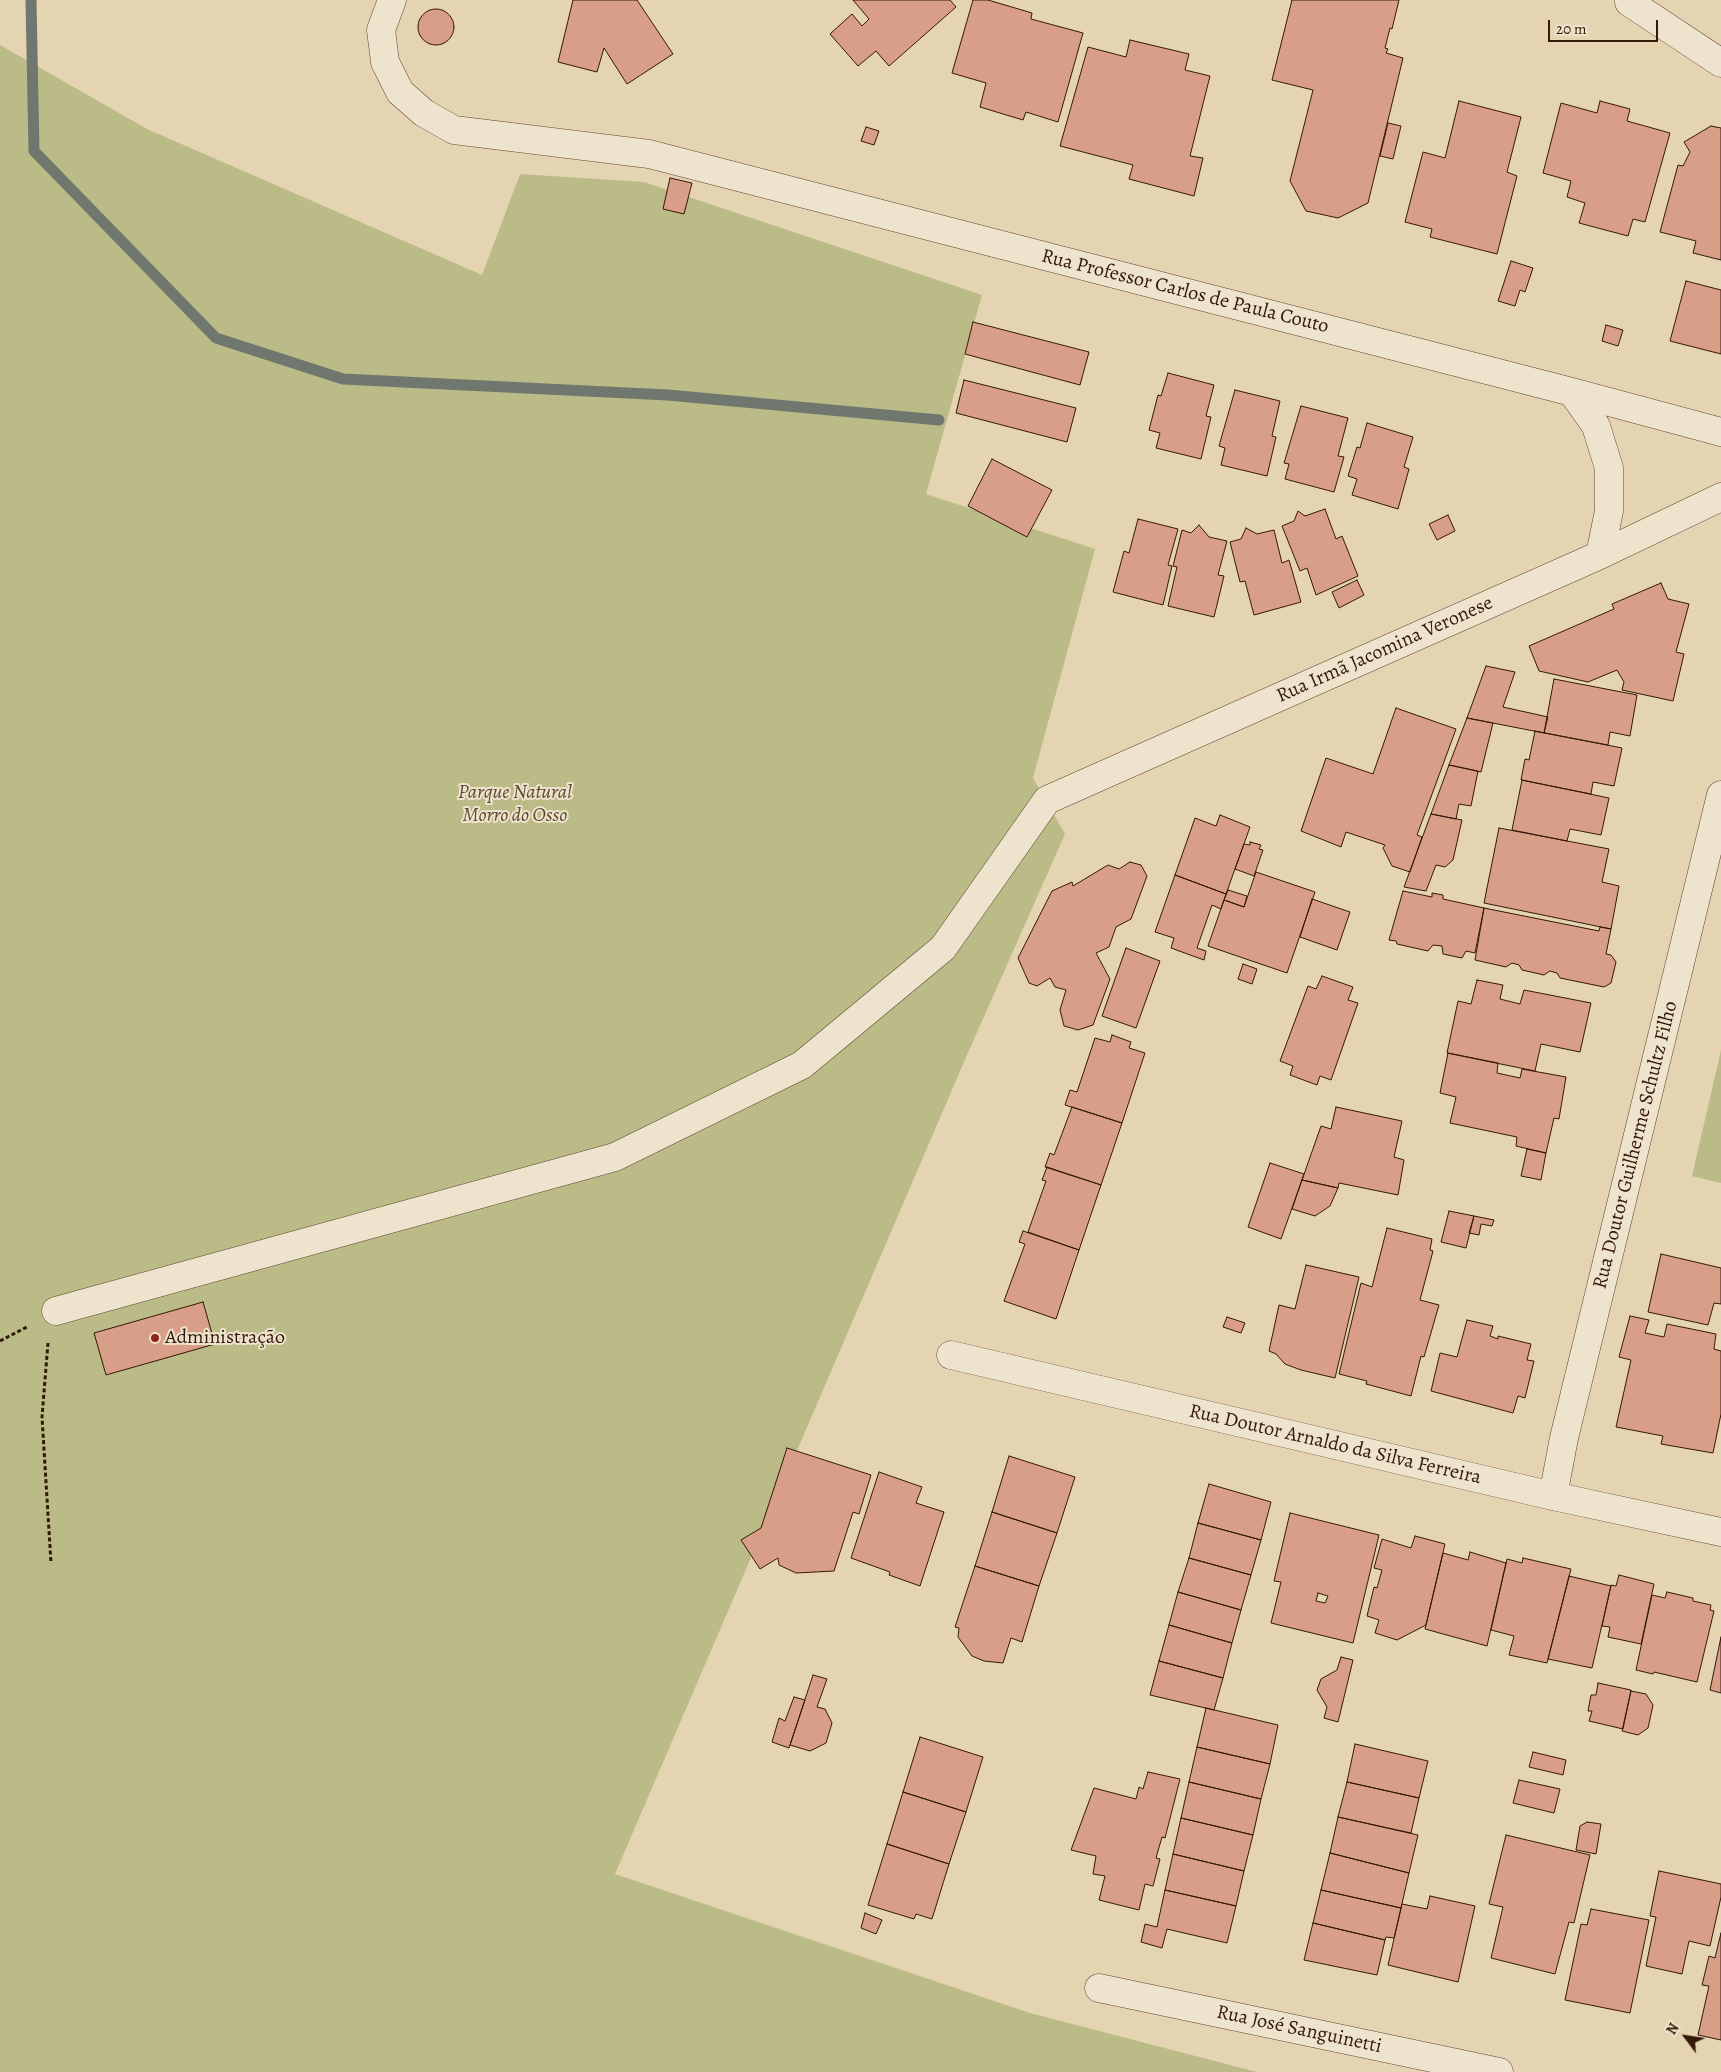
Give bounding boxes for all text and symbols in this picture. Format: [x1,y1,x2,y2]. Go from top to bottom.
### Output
scale bar [1551,10,1661,42]
text: 20 m [1556,19,1587,39]
street label: Rua Professor Carlos de Paula Couto [1039,245,1331,339]
street label: Rua Irmã Jacomina Veronese [1273,591,1497,709]
park label: Parque Natural Morro do Osso [458,781,572,828]
street label: Rua Doutor Guilherme Schultz Filho [1589,999,1683,1291]
place label: Administração [165,1326,285,1350]
marker: Administração [149,1332,161,1344]
street label: Rua Doutor Arnaldo da Silva Ferreira [1187,1400,1483,1490]
street label: Rua José Sanguinetti [1214,2001,1384,2059]
north arrow [1661,2012,1711,2062]
text: N [1662,2020,1683,2038]

